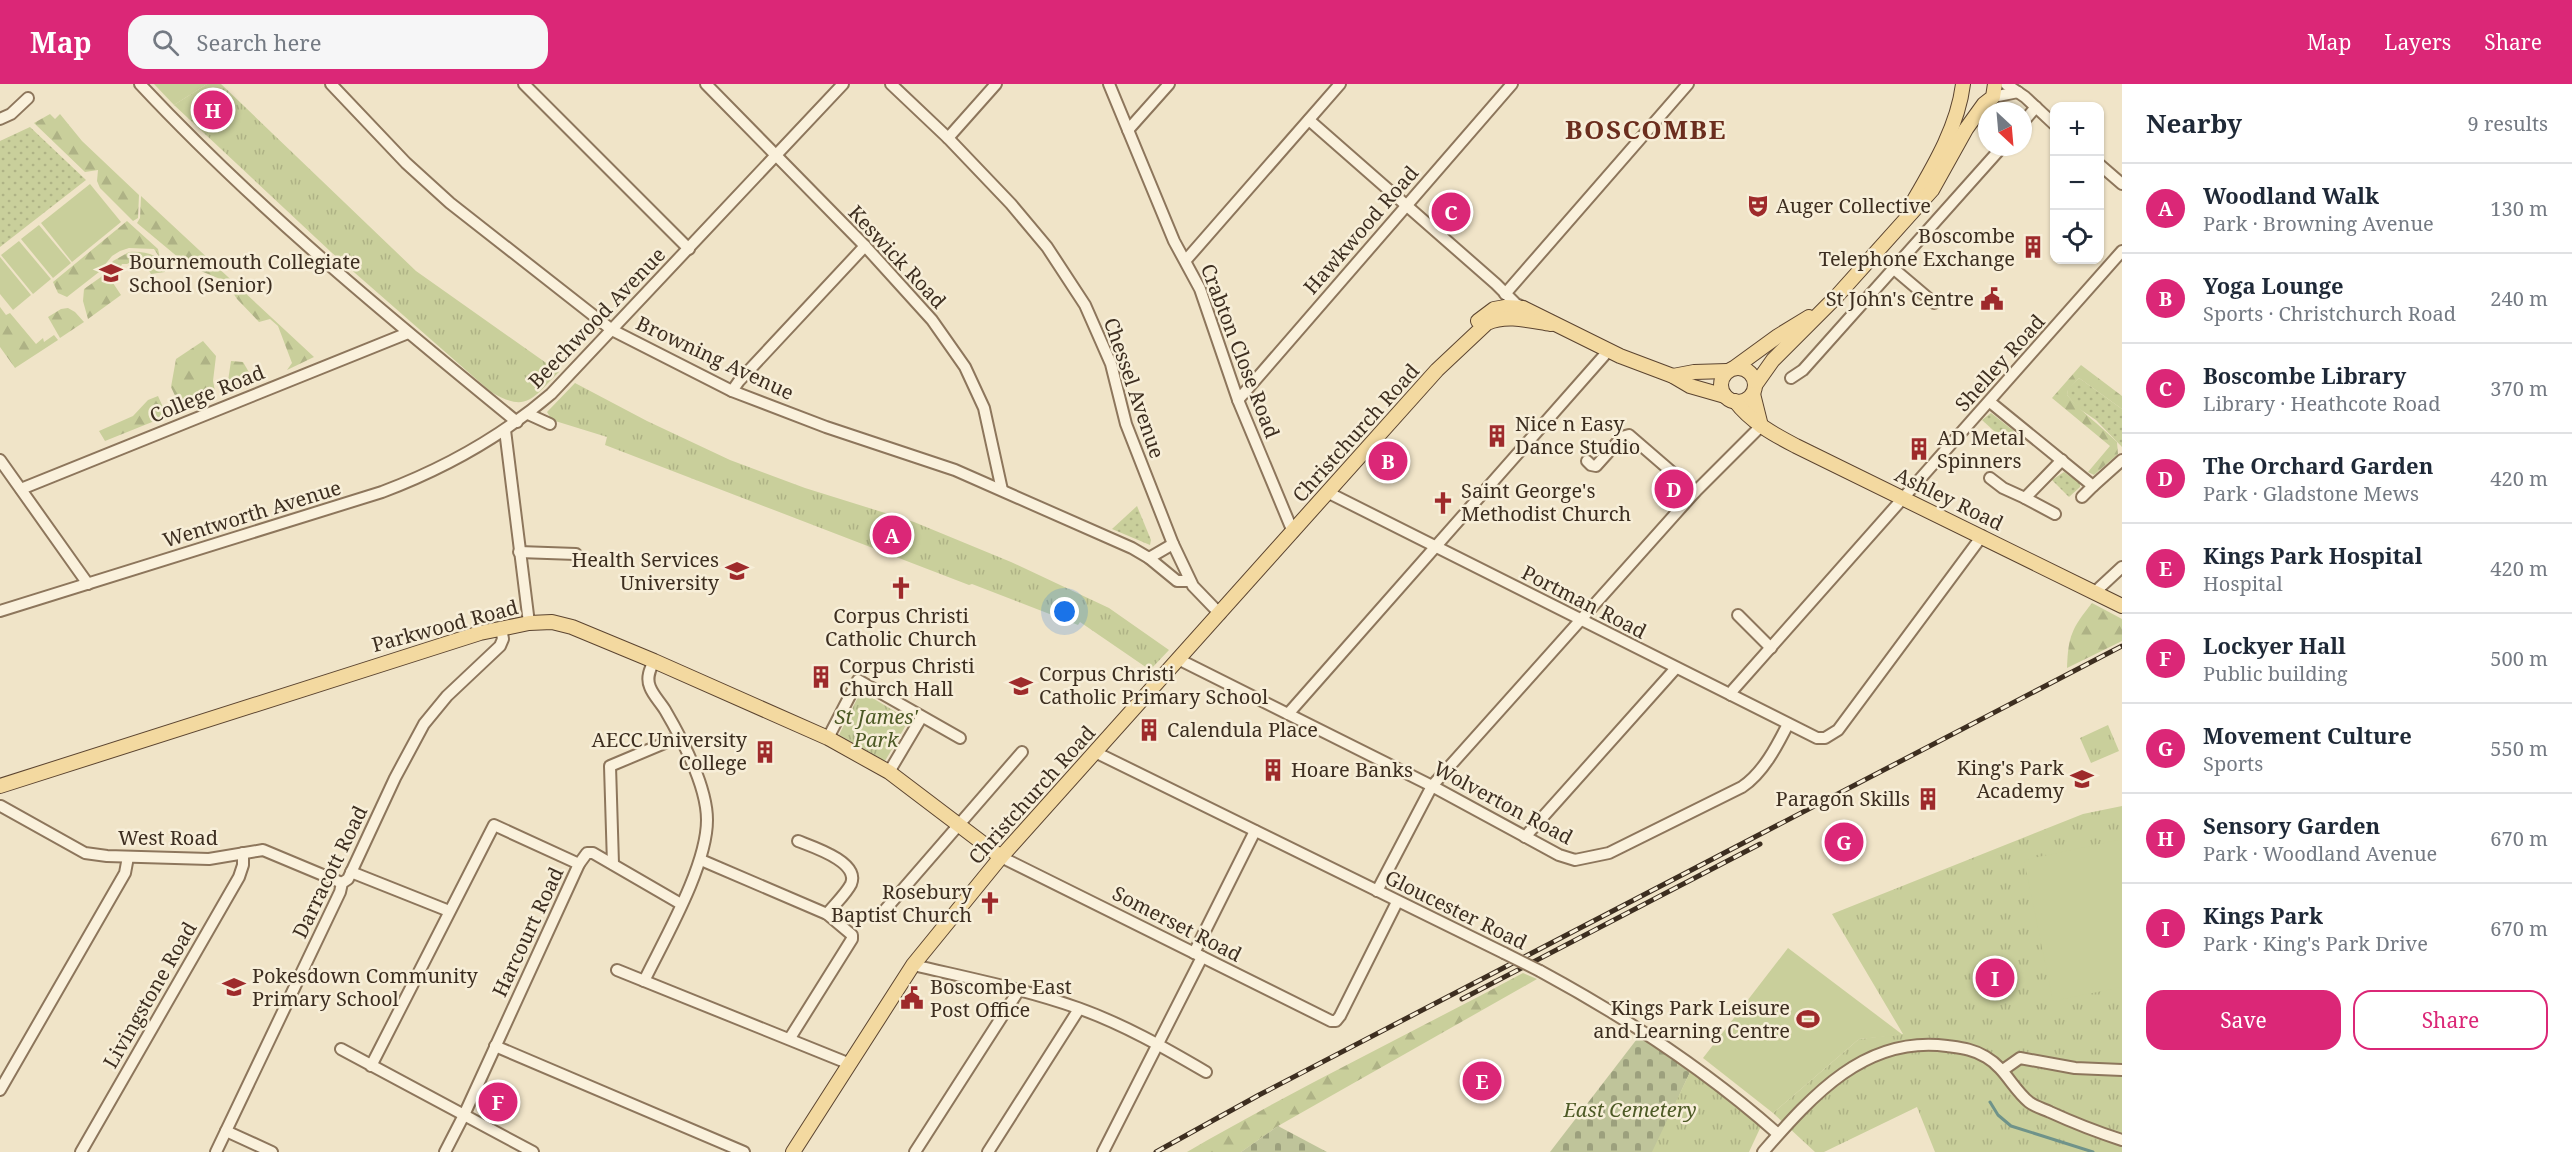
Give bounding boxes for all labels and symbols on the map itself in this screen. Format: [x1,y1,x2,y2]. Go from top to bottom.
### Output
pin: H [194,87,232,132]
north arrow [1978,102,2032,156]
district label: BOSCOMBE [1565,111,1727,147]
street label: Hawkwood Road [1297,160,1424,300]
pin: C [1432,190,1470,234]
place label: Auger Collective [1776,192,1931,219]
theatre icon: Auger Collective [1745,193,1771,219]
street label: Keswick Road [843,199,952,314]
place label: Boscombe Telephone Exchange [1819,222,2015,272]
building icon: Boscombe Telephone Exchange [2020,234,2046,260]
street label: Beechwood Avenue [522,241,671,394]
place label: Bournemouth Collegiate School (Senior) [129,248,361,298]
school or university icon: Bournemouth Collegiate School (Senior) [98,260,124,286]
street label: Crabton Close Road [1195,260,1286,442]
place label: St John's Centre [1826,285,1974,312]
public building icon: St John's Centre [1979,286,2005,312]
street label: Shelley Road [1949,308,2051,417]
street label: Browning Avenue [632,309,798,406]
street label: Chessel Avenue [1098,314,1171,462]
street label: College Road [145,358,268,429]
street label: Christchurch Road [1286,358,1425,508]
place label: Nice n Easy Dance Studio [1515,410,1640,460]
building icon: Nice n Easy Dance Studio [1484,423,1510,449]
place label: AD Metal Spinners [1937,424,2025,474]
building icon: AD Metal Spinners [1906,436,1932,462]
pin: B [1368,438,1408,484]
street label: Ashley Road [1891,461,2008,536]
pin: D [1654,466,1694,512]
street label: Wentworth Avenue [159,474,344,553]
place label: Saint George's Methodist Church [1461,477,1632,527]
church icon: Saint George's Methodist Church [1430,490,1456,516]
pin: A [872,512,912,558]
place label: Health Services University [572,546,720,596]
school or university icon: Health Services University [724,558,750,584]
street label: Portman Road [1517,559,1651,645]
church icon: Corpus Christi Catholic Church [888,575,914,601]
street label: Parkwood Road [369,593,521,658]
your location [1050,597,1079,626]
place label: Corpus Christi Catholic Church [825,602,977,652]
place label: Corpus Christi Church Hall [839,652,975,702]
place label: Corpus Christi Catholic Primary School [1039,660,1268,710]
building icon: Corpus Christi Church Hall [808,664,834,690]
school or university icon: Corpus Christi Catholic Primary School [1008,673,1034,699]
park label: St James' Park [834,703,919,753]
place label: Calendula Place [1167,716,1318,743]
building icon: Calendula Place [1136,717,1162,743]
street label: Christchurch Road [962,720,1101,870]
place label: AECC University College [592,726,748,776]
building icon: AECC University College [752,739,778,765]
street label: Wolverton Road [1429,754,1578,851]
place label: King's Park Academy [1957,754,2065,804]
place label: Hoare Banks [1291,756,1413,783]
building icon: Hoare Banks [1260,757,1286,783]
school or university icon: King's Park Academy [2069,766,2095,792]
place label: Paragon Skills [1776,785,1910,812]
building icon: Paragon Skills [1915,786,1941,812]
street label: Darracott Road [286,801,373,943]
pin: G [1824,820,1864,864]
street label: West Road [118,824,218,851]
street label: Harcourt Road [486,862,569,1001]
street label: Gloucester Road [1381,863,1532,956]
place label: Rosebury Baptist Church [831,878,973,928]
street label: Somerset Road [1108,879,1246,968]
church icon: Rosebury Baptist Church [977,890,1003,916]
street label: Livingstone Road [97,917,203,1073]
pin: I [1976,956,2014,1000]
place label: Pokesdown Community Primary School [252,962,478,1012]
place label: Boscombe East Post Office [930,973,1072,1023]
school or university icon: Pokesdown Community Primary School [221,974,247,1000]
public building icon: Boscombe East Post Office [899,985,925,1011]
place label: Kings Park Leisure and Learning Centre [1593,994,1790,1044]
sports icon: Kings Park Leisure and Learning Centre [1795,1006,1821,1032]
pin: E [1462,1058,1502,1104]
pin: F [478,1080,518,1124]
park label: East Cemetery [1562,1096,1697,1123]

